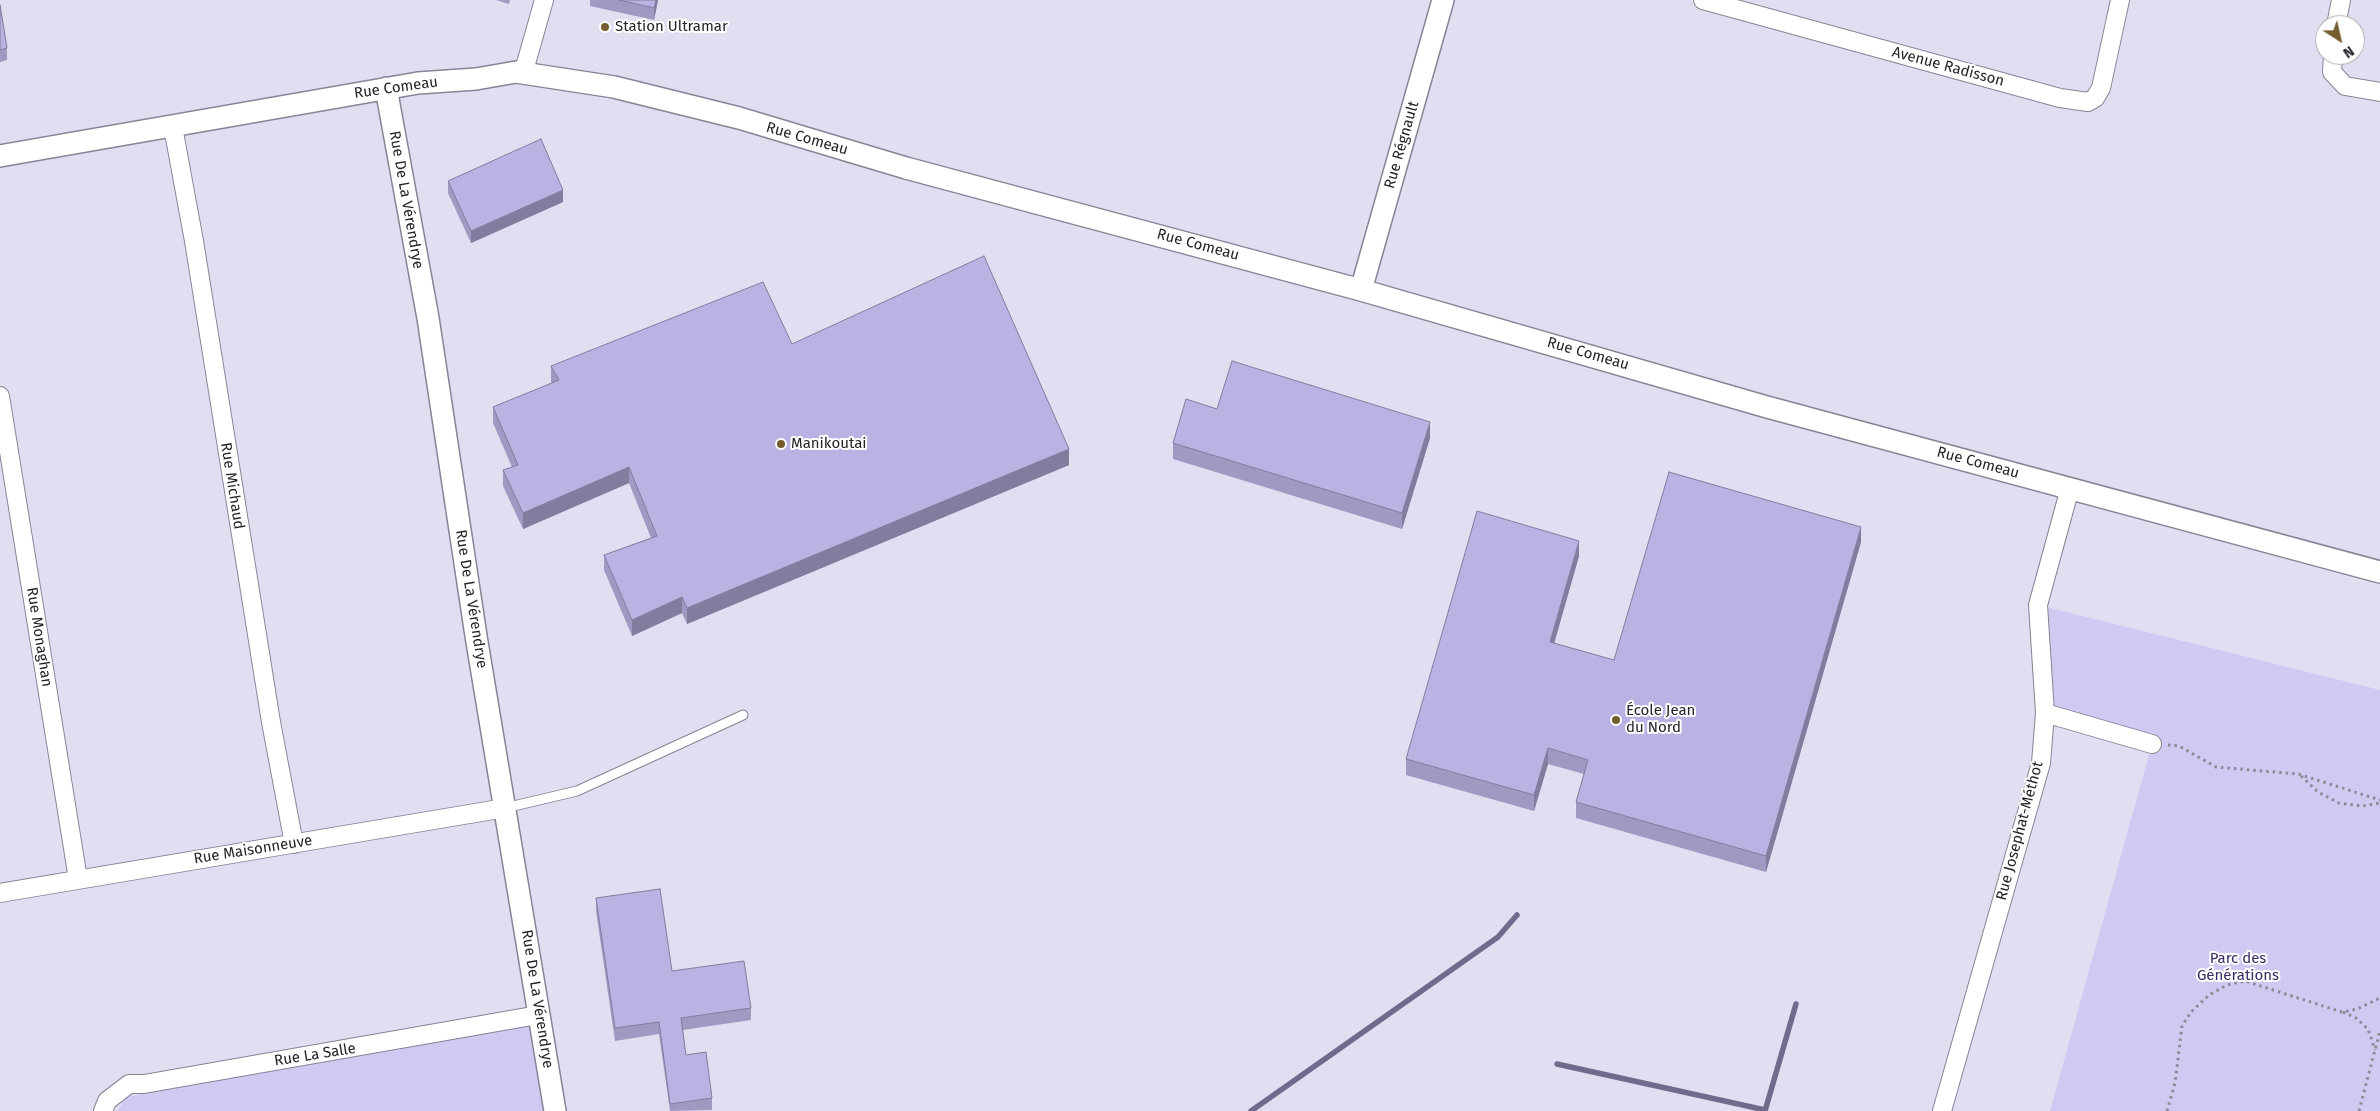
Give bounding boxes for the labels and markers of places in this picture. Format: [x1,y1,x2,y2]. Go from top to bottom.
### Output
place label: Station Ultramar [615,18,728,36]
marker: Station Ultramar [599,21,611,33]
place label: Manikoutai [791,435,867,453]
marker: Manikoutai [775,438,787,450]
place label: École Jean du Nord [1626,702,1695,737]
marker: École Jean du Nord [1610,714,1622,726]

